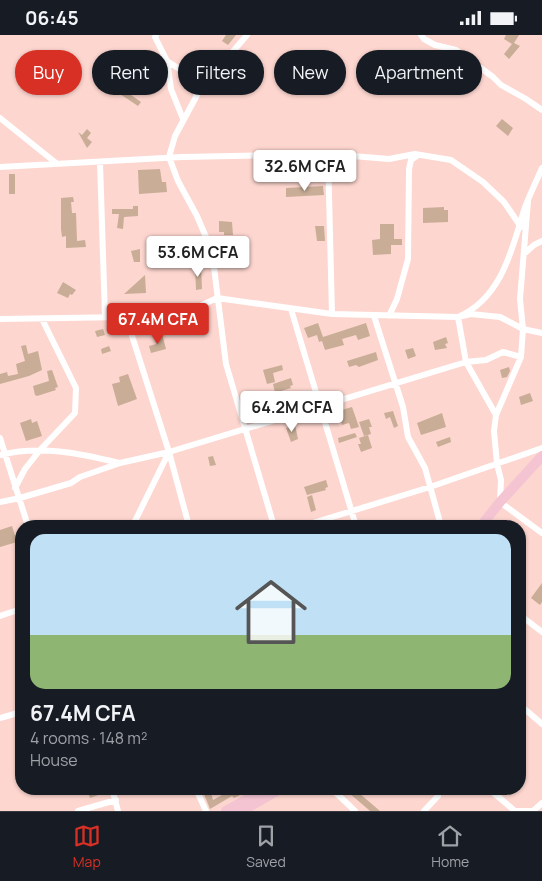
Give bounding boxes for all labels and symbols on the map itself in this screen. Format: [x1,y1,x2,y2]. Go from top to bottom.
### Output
pin: 32.6M CFA [248,149,362,192]
pin: 53.6M CFA [141,235,255,278]
pin: 67.4M CFA [101,303,215,345]
pin: 64.2M CFA [235,391,349,433]

